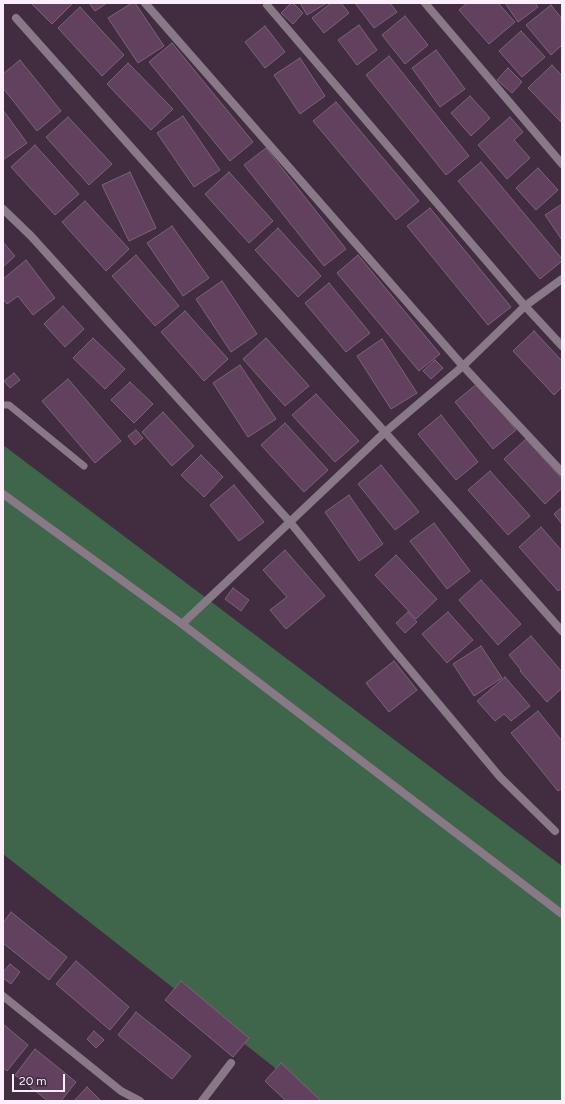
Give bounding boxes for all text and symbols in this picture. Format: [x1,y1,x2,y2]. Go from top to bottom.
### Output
scale bar [14,1066,67,1092]
text: 20 m [19,1074,47,1088]

